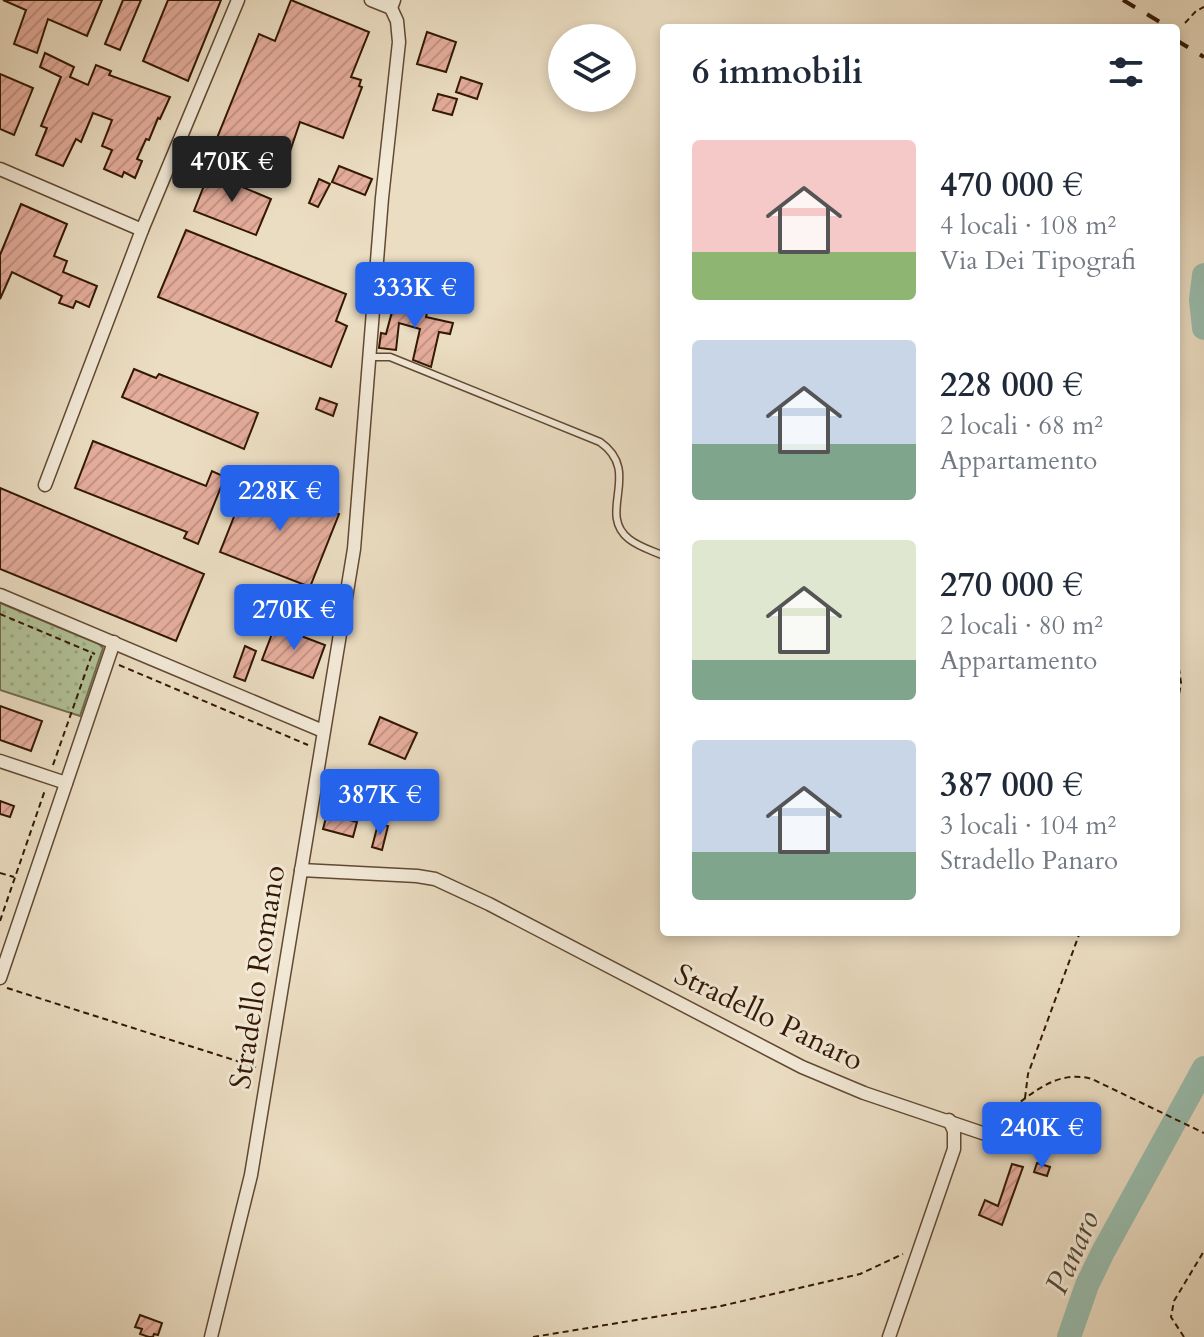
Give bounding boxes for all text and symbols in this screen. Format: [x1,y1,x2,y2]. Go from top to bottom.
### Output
map controls [548,24,636,112]
button: layers [548,24,636,112]
text: 6 immobili [692,49,863,95]
icon: filters [1104,50,1148,94]
pin: 470K € [167,136,297,204]
text: 470K € [190,144,274,179]
text: 470 000 € [940,162,1083,208]
icon: home [756,172,852,268]
text: 4 locali · 108 m² [940,208,1116,243]
text: Via Dei Tipografi [940,243,1136,278]
pin: 333K € [350,262,480,330]
text: 333K € [373,270,457,305]
text: 228 000 € [940,362,1083,408]
icon: home [756,372,852,468]
text: 2 locali · 68 m² [940,408,1103,443]
text: Appartamento [940,443,1097,478]
pin: 228K € [215,465,345,533]
text: 228K € [238,473,322,508]
text: 270 000 € [940,562,1083,608]
icon: home [756,572,852,668]
pin: 270K € [229,584,359,652]
text: 270K € [252,592,336,627]
text: 2 locali · 80 m² [940,608,1103,643]
text: Appartamento [940,643,1097,678]
text: 387 000 € [940,762,1083,808]
pin: 387K € [315,769,445,837]
icon: home [756,772,852,868]
text: 387K € [338,777,422,812]
text: 3 locali · 104 m² [940,808,1116,843]
text: Stradello Panaro [940,843,1118,878]
street label: Stradello Romano [220,862,295,1092]
street label: Stradello Panaro [667,954,870,1081]
pin: 240K € [977,1102,1107,1170]
text: 240K € [1000,1110,1084,1145]
water label: Panaro [1035,1203,1111,1301]

